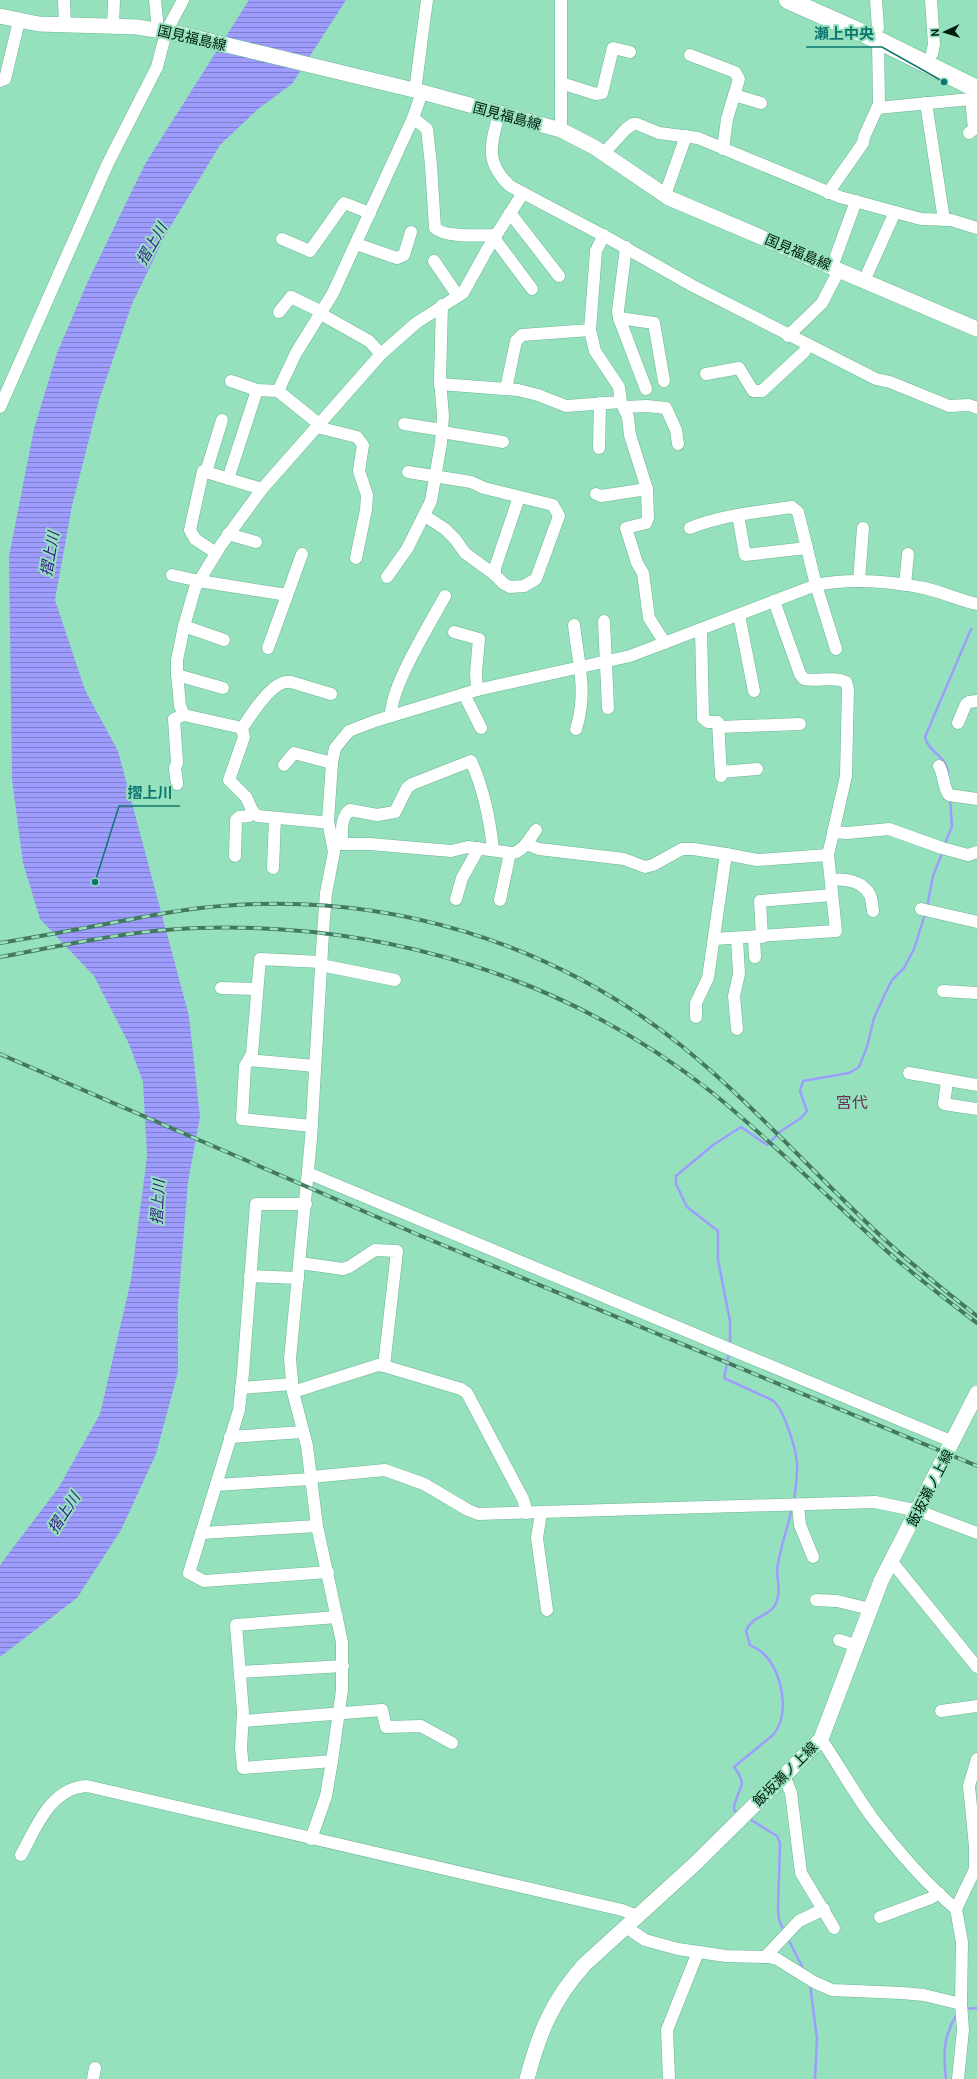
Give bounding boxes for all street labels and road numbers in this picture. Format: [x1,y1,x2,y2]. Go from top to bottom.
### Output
street label: 国見福島線 [156,22,228,54]
street label: 国見福島線 [471,99,543,133]
street label: 国見福島線 [763,231,833,273]
street label: 飯坂瀬ノ上線 [904,1447,956,1529]
street label: 飯坂瀬ノ上線 [750,1739,820,1809]

